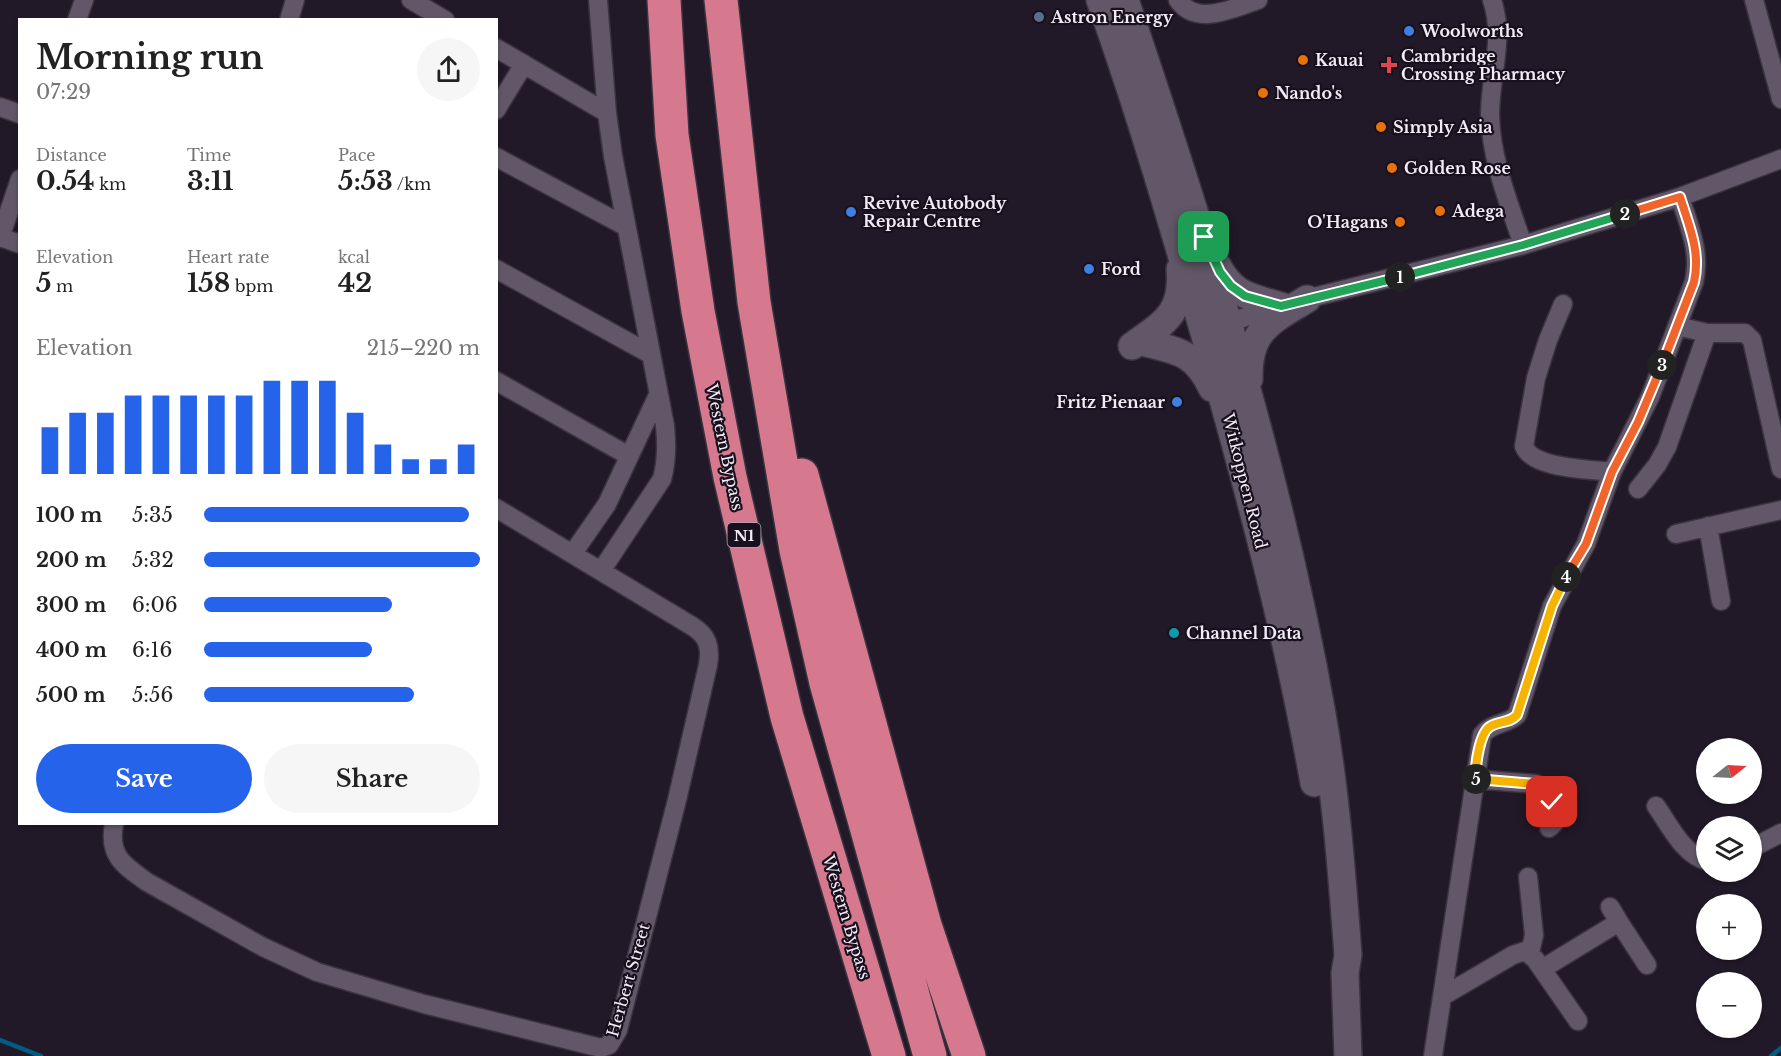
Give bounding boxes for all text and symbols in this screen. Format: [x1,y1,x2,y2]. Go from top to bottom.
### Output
place label: Astron Energy [1050,7,1174,27]
marker: Astron Energy [1032,10,1046,24]
place label: Woolworths [1420,21,1524,41]
marker: Woolworths [1402,24,1416,38]
text: Morning run [36,37,264,78]
button: share [417,38,480,101]
place label: Cambridge Crossing Pharmacy [1401,46,1566,84]
place label: Kauai [1315,50,1364,70]
marker: Kauai [1296,53,1310,67]
marker: Cambridge Crossing Pharmacy [1382,58,1396,72]
text: 07:29 [36,80,91,104]
place label: Nando's [1275,83,1342,103]
marker: Nando's [1256,86,1270,100]
place label: Simply Asia [1393,117,1493,137]
marker: Simply Asia [1374,120,1388,134]
text: Distance [36,145,107,165]
text: Time [187,145,231,165]
text: Pace [338,145,375,165]
place label: Golden Rose [1404,158,1511,178]
marker: Golden Rose [1385,161,1399,175]
text: 0.54 [36,165,95,197]
text: 3:11 [187,165,234,197]
text: 5:53 [338,165,393,197]
text: km [95,174,126,194]
text: /km [393,174,431,194]
place label: Revive Autobody Repair Centre [863,193,1007,231]
pin: 2 [1610,199,1640,229]
place label: Adega [1451,201,1504,221]
marker: Adega [1433,204,1447,218]
text: 2 [1620,204,1630,224]
marker: Revive Autobody Repair Centre [844,205,858,219]
pin [1178,211,1229,262]
place label: O'Hagans [1307,212,1388,232]
marker: O'Hagans [1393,215,1407,229]
icon: arrive [1187,220,1220,253]
text: Elevation [36,247,113,267]
text: Heart rate [187,247,269,267]
text: kcal [338,247,370,267]
place label: Ford [1101,259,1141,279]
marker: Ford [1082,262,1096,276]
pin: 1 [1385,262,1415,292]
text: 5 [36,267,51,299]
text: 158 [187,267,230,299]
text: 42 [338,267,372,299]
text: 1 [1397,267,1403,287]
text: m [51,276,73,296]
text: bpm [230,276,273,296]
text: Elevation [36,336,133,360]
text: 215–220 m [367,336,480,360]
pin: 3 [1647,350,1677,380]
text: 3 [1657,355,1667,375]
street label: Western Bypass [702,381,748,512]
place label: Fritz Pienaar [1056,392,1165,412]
marker: Fritz Pienaar [1170,395,1184,409]
street label: Witkoppen Road [1218,410,1272,551]
text: 100 m [36,503,102,527]
text: 5:35 [132,503,173,527]
road number: N1 [728,523,760,547]
text: 200 m [36,548,107,572]
text: 5:32 [132,548,174,572]
pin: 4 [1551,562,1581,592]
text: 4 [1561,567,1571,587]
text: 300 m [36,593,106,617]
text: 6:06 [132,593,178,617]
place label: Channel Data [1186,623,1301,643]
marker: Channel Data [1167,626,1181,640]
text: 400 m [36,638,107,662]
text: 6:16 [132,638,172,662]
text: 500 m [36,683,106,707]
text: 5:56 [132,683,173,707]
north arrow [1696,738,1762,804]
map controls [1696,738,1762,1038]
button: Save [36,744,252,813]
button: Share [264,744,480,813]
pin: 5 [1461,764,1491,794]
text: 5 [1471,769,1481,789]
pin [1526,776,1577,827]
icon: check [1535,785,1568,818]
button: layers [1696,816,1762,882]
street label: Western Bypass [818,851,875,982]
button: + [1696,894,1762,960]
street label: Herbert Street [602,921,654,1039]
button: − [1696,972,1762,1038]

